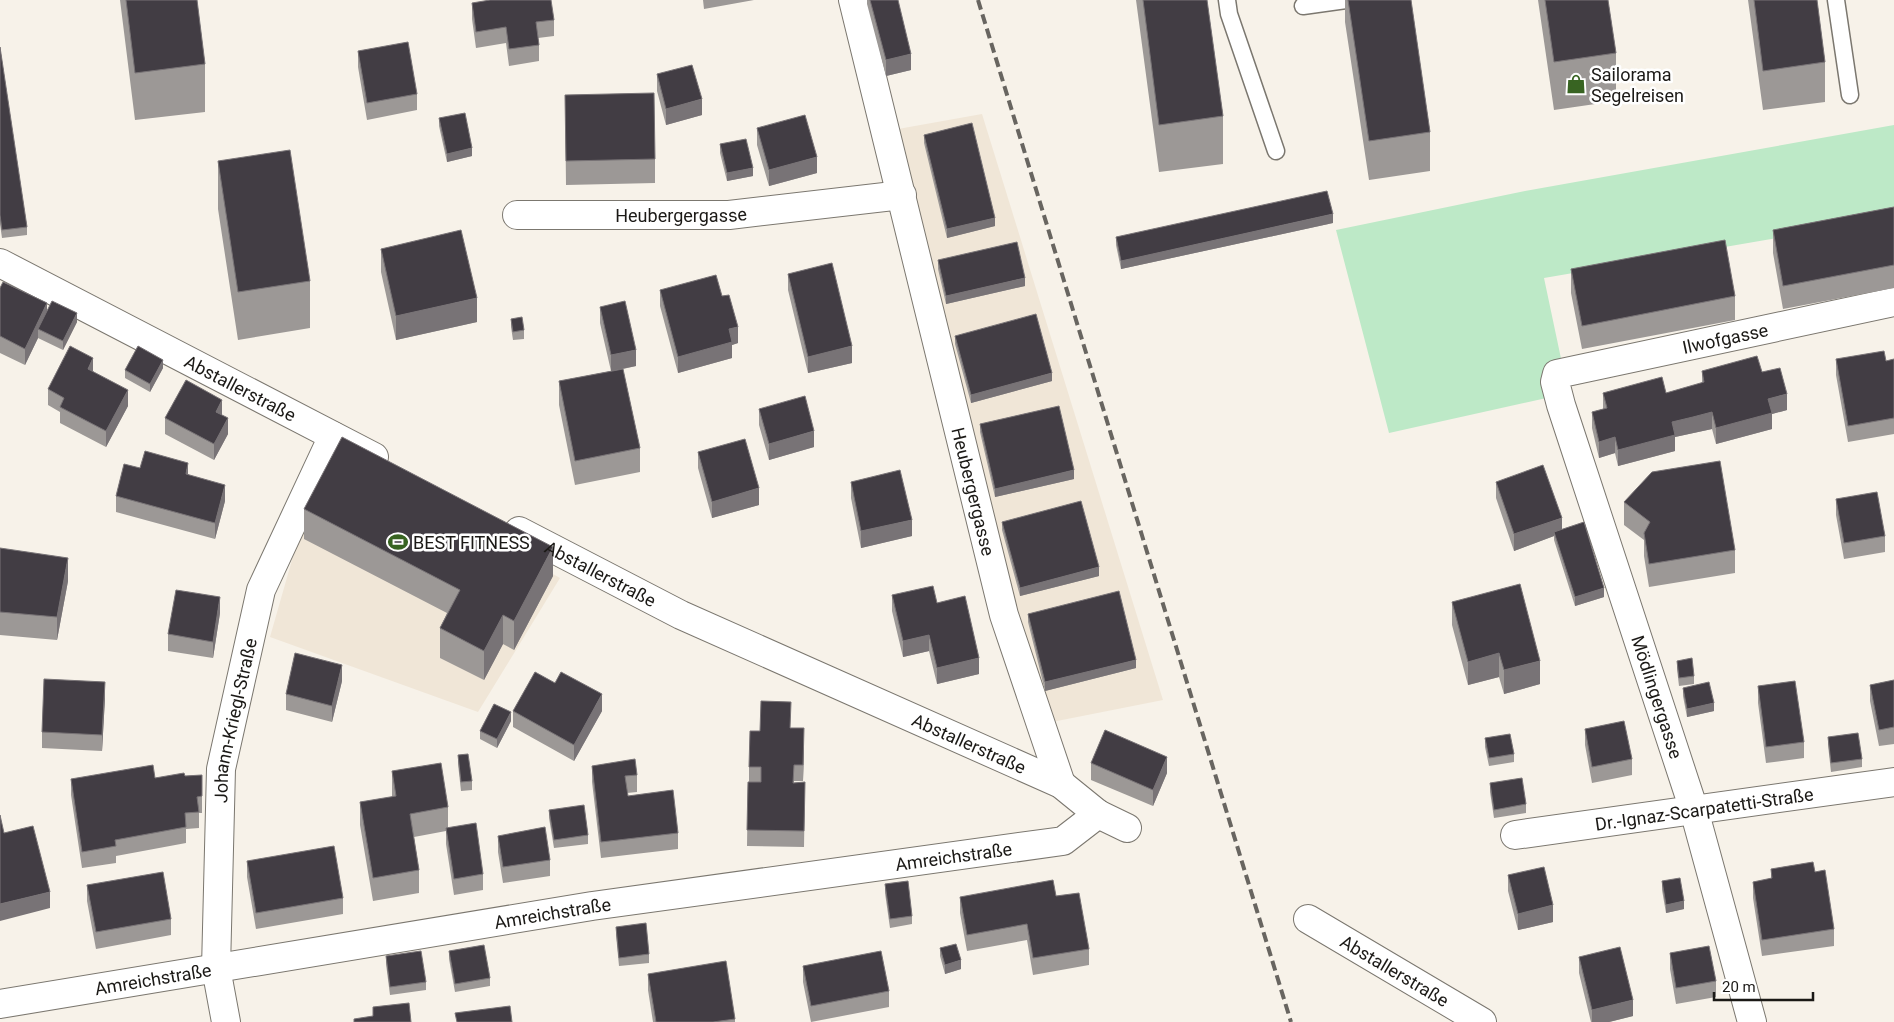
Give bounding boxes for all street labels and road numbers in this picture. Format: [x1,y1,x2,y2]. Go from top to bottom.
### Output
street label: Heubergergasse [615,203,748,226]
street label: Ilwofgasse [1680,319,1770,357]
street label: Abstallerstraße [181,350,300,425]
street label: Heubergergasse [948,425,1000,558]
street label: Abstallerstraße [542,536,660,611]
street label: Mödlingergasse [1627,633,1687,761]
street label: Johann-Kriegl-Straße [210,636,260,803]
street label: Abstallerstraße [909,709,1029,778]
street label: Dr.-Ignaz-Scarpatetti-Straße [1594,783,1815,834]
street label: Amreichstraße [894,838,1013,875]
street label: Amreichstraße [493,893,612,933]
street label: Abstallerstraße [1337,930,1453,1011]
street label: Amreichstraße [93,959,213,999]

